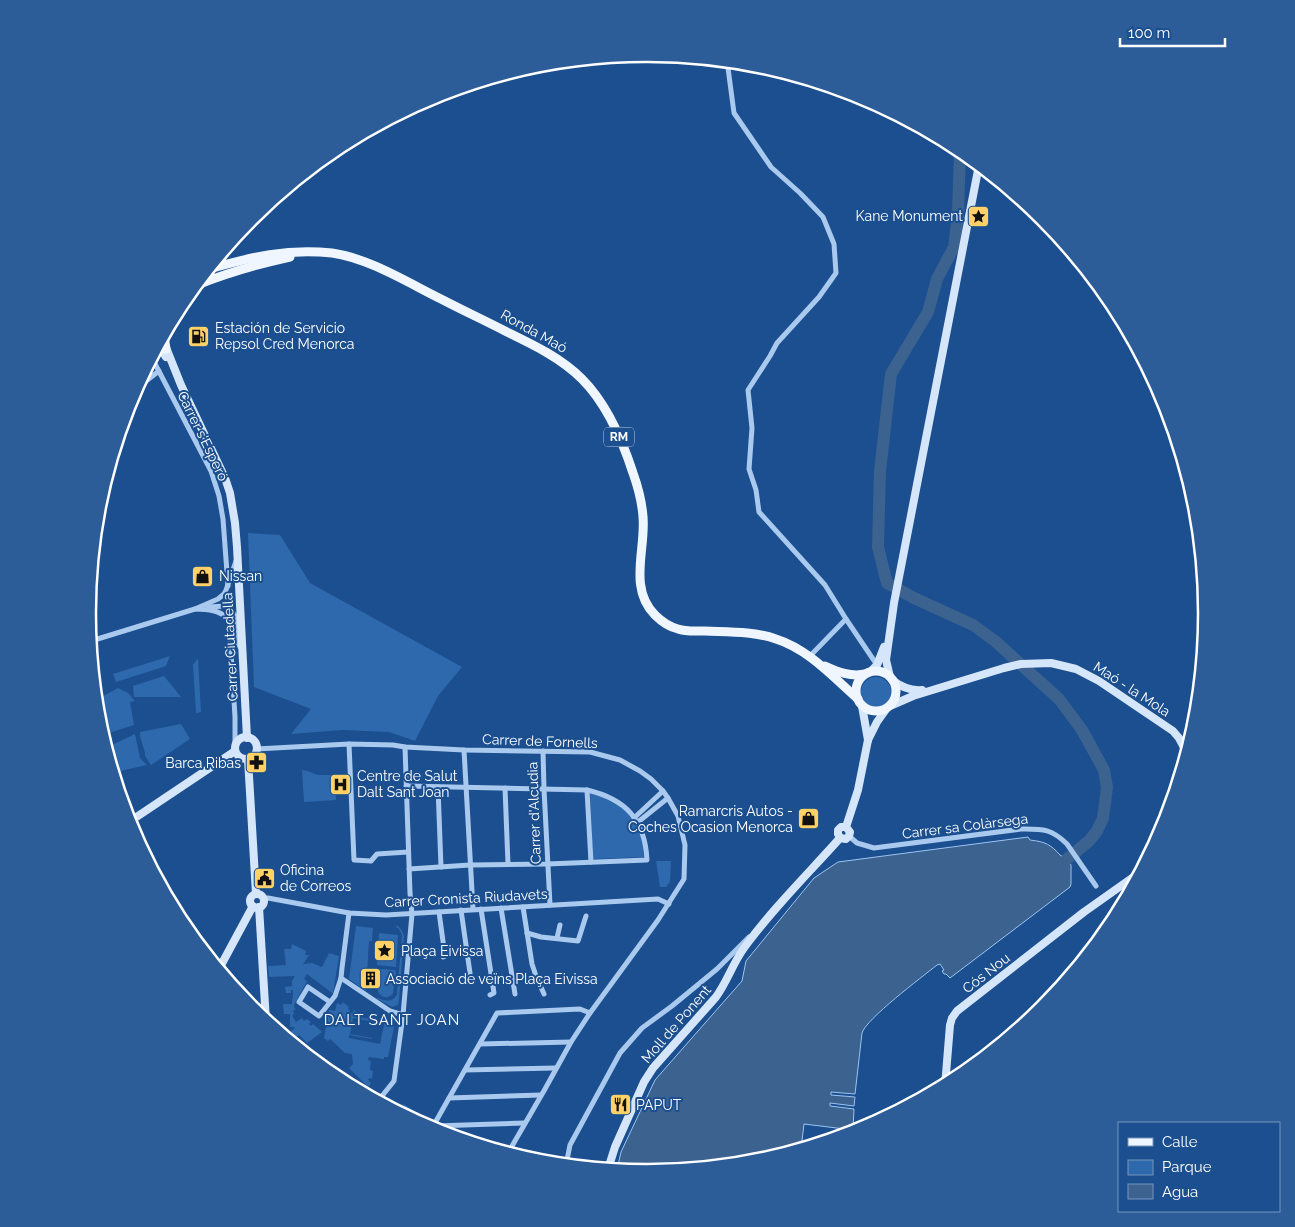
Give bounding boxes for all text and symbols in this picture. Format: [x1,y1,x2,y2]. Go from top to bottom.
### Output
scale bar [1120,15,1225,47]
text: 100 m [1128,24,1170,42]
place icon: Kane Monument [967,204,991,228]
place label: Kane Monument [856,208,963,224]
street label: Ronda Maó [498,306,570,356]
place label: Estación de Servicio Repsol Cred Menorca [215,320,354,352]
fuel station icon: Estación de Servicio Repsol Cred Menorca [187,324,211,348]
street label: Carrer s'Esperó [174,389,232,483]
road number: RM [604,428,634,447]
shop icon: Nissan [191,564,215,588]
place label: Nissan [219,568,262,584]
street label: Carrer Ciutadella [219,592,241,702]
street label: Maó - la Mola [1091,658,1173,720]
street label: Carrer de Fornells [482,731,598,751]
pharmacy icon: Barca Ribas [245,751,269,775]
place label: Barca Ribas [165,755,241,771]
street label: Carrer d'Alcudia [524,762,544,864]
place label: Centre de Salut Dalt Sant Joan [357,768,458,800]
hospital icon: Centre de Salut Dalt Sant Joan [329,772,353,796]
place label: Ramarcris Autos - Coches Ocasion Menorca [628,803,793,835]
shop icon: Ramarcris Autos - Coches Ocasion Menorca [797,807,821,831]
street label: Carrer sa Colàrsega [901,810,1029,842]
place label: Oficina de Correos [280,862,352,894]
public building icon: Oficina de Correos [252,866,276,890]
street label: Carrer Cronista Riudavets [384,886,548,910]
place icon: Plaça Eivissa [373,939,397,963]
place label: Plaça Eivissa [401,943,483,959]
street label: Cós Nou [959,950,1013,996]
building icon: Associació de veïns Plaça Eivissa [358,967,382,991]
place label: Associació de veïns Plaça Eivissa [386,971,598,987]
street label: Moll de Ponent [638,982,714,1066]
district label: DALT SANT JOAN [324,1011,460,1029]
restaurant icon: PAPUT [608,1093,632,1117]
place label: PAPUT [636,1097,682,1113]
legend [1118,1122,1280,1212]
text: Calle [1162,1133,1198,1151]
text: Parque [1162,1158,1212,1176]
text: Agua [1162,1183,1198,1201]

